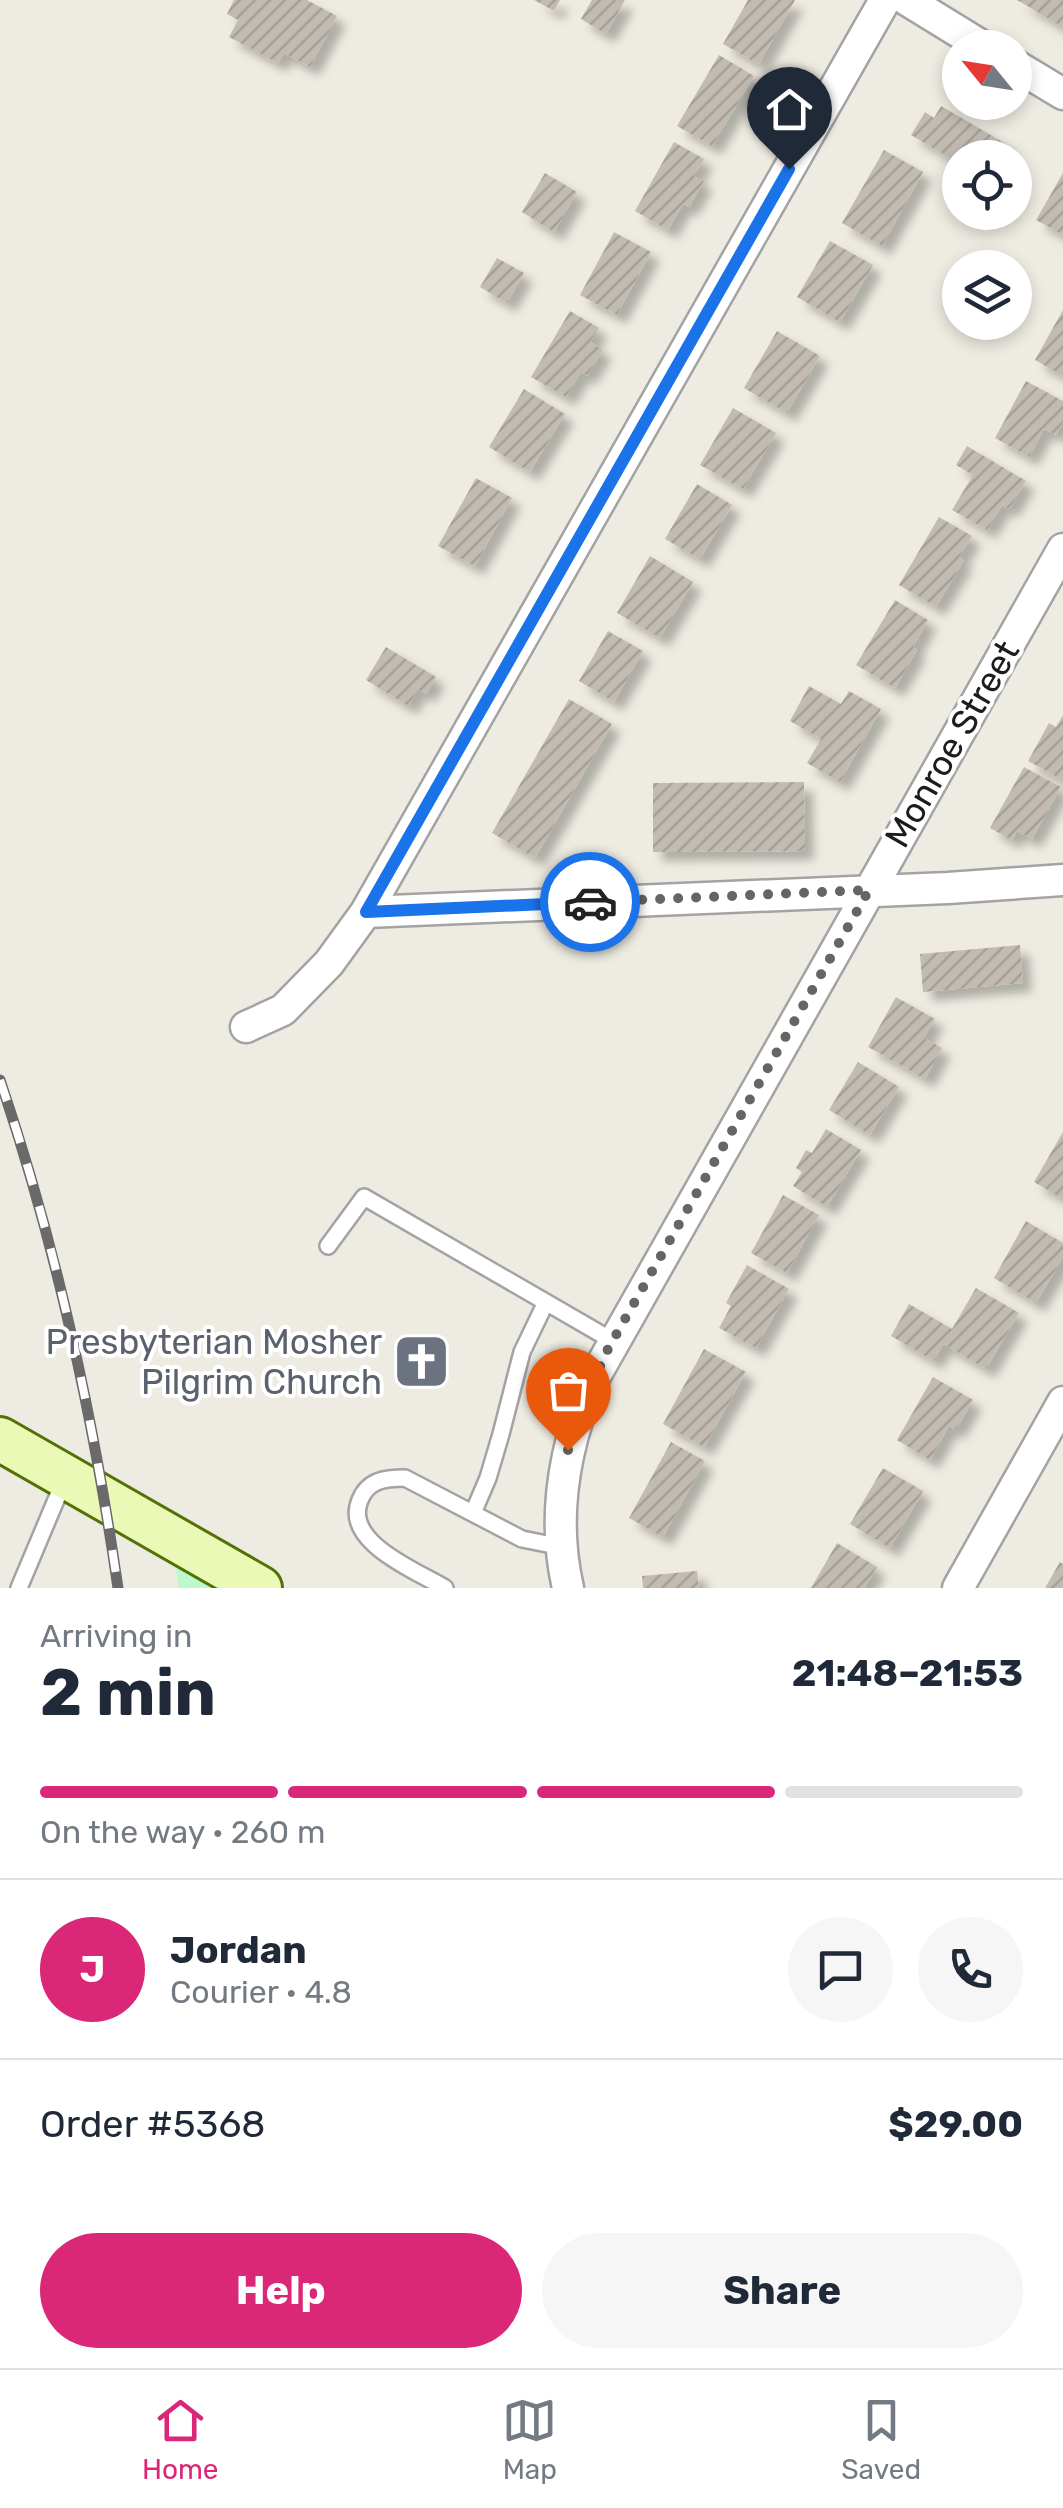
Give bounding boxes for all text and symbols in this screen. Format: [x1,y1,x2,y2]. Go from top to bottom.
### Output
north arrow [942,30,1032,120]
map controls [942,30,1032,340]
pin [747,67,832,170]
icon: home [762,82,817,137]
button: locate [942,140,1032,230]
button: layers [942,250,1032,340]
street label: Monroe Street [876,633,1028,855]
courier [540,852,640,952]
icon: car [563,875,618,930]
place label: Presbyterian Mosher Pilgrim Church [46,1321,382,1403]
church icon: Presbyterian Mosher Pilgrim Church [391,1332,451,1392]
pin [526,1348,611,1451]
icon: bag [541,1363,596,1418]
text: Arriving in [40,1617,192,1655]
text: 21:48–21:53 [792,1650,1023,1696]
text: 2 min [40,1654,216,1731]
text: On the way · 260 m [40,1813,325,1851]
button: chat [788,1917,893,2022]
button: phone [918,1917,1023,2022]
text: Jordan [170,1927,307,1973]
text: J [80,1946,105,1992]
text: Courier · 4.8 [170,1973,352,2011]
text: Order #5368 [40,2101,266,2147]
text: $29.00 [888,2101,1023,2147]
button: Help [40,2233,522,2348]
button: Share [542,2233,1023,2348]
tab: Home [142,2393,219,2486]
tab: Map [502,2393,557,2486]
tab: Saved [841,2393,921,2486]

